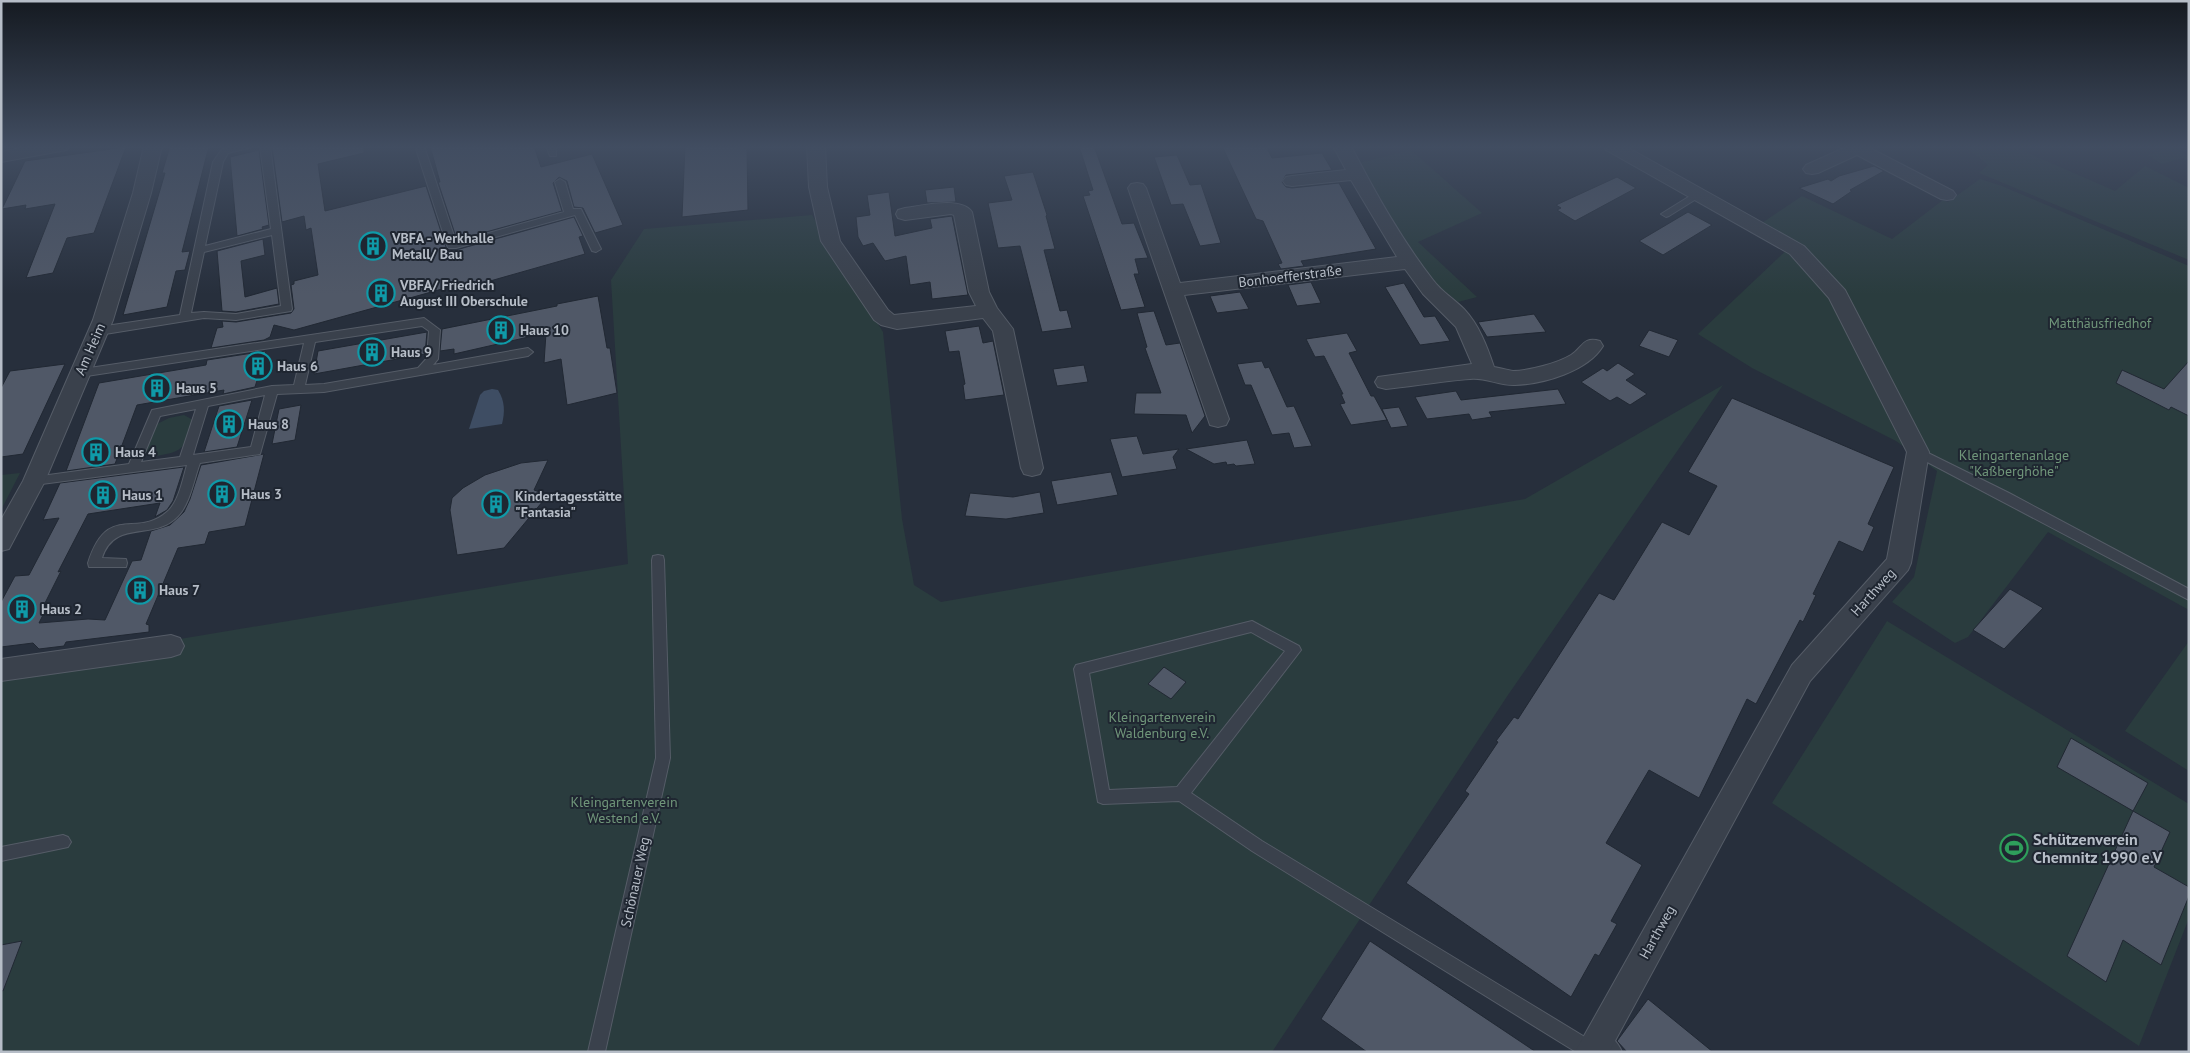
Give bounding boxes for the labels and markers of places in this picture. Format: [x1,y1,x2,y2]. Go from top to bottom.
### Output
place label: VBFA - Werkhalle Metall/ Bau [391,229,494,263]
building icon: VBFA - Werkhalle Metall/ Bau [358,231,388,261]
place label: VBFA/ Friedrich August III Oberschule [399,276,528,310]
building icon: VBFA/ Friedrich August III Oberschule [366,278,396,308]
building icon: Haus 10 [486,315,516,345]
place label: Haus 10 [520,321,569,339]
building icon: Haus 9 [357,337,387,367]
place label: Haus 9 [391,343,432,361]
building icon: Haus 6 [243,351,273,381]
place label: Haus 6 [277,357,318,375]
building icon: Haus 5 [142,373,172,403]
place label: Haus 5 [176,379,217,397]
building icon: Haus 8 [214,409,244,439]
place label: Haus 8 [248,415,289,433]
building icon: Haus 4 [81,437,111,467]
place label: Haus 4 [115,443,156,461]
building icon: Haus 3 [207,479,237,509]
building icon: Haus 1 [88,480,118,510]
place label: Haus 3 [241,485,282,503]
place label: Haus 1 [122,486,163,504]
place label: Kindertagesstätte "Fantasia" [515,487,622,521]
building icon: Kindertagesstätte "Fantasia" [481,489,511,519]
building icon: Haus 7 [125,575,155,605]
place label: Haus 7 [159,581,200,599]
building icon: Haus 2 [7,594,37,624]
place label: Haus 2 [41,600,82,618]
place label: Schützenverein Chemnitz 1990 e.V [2033,829,2163,867]
sports icon: Schützenverein Chemnitz 1990 e.V [1999,833,2029,863]

